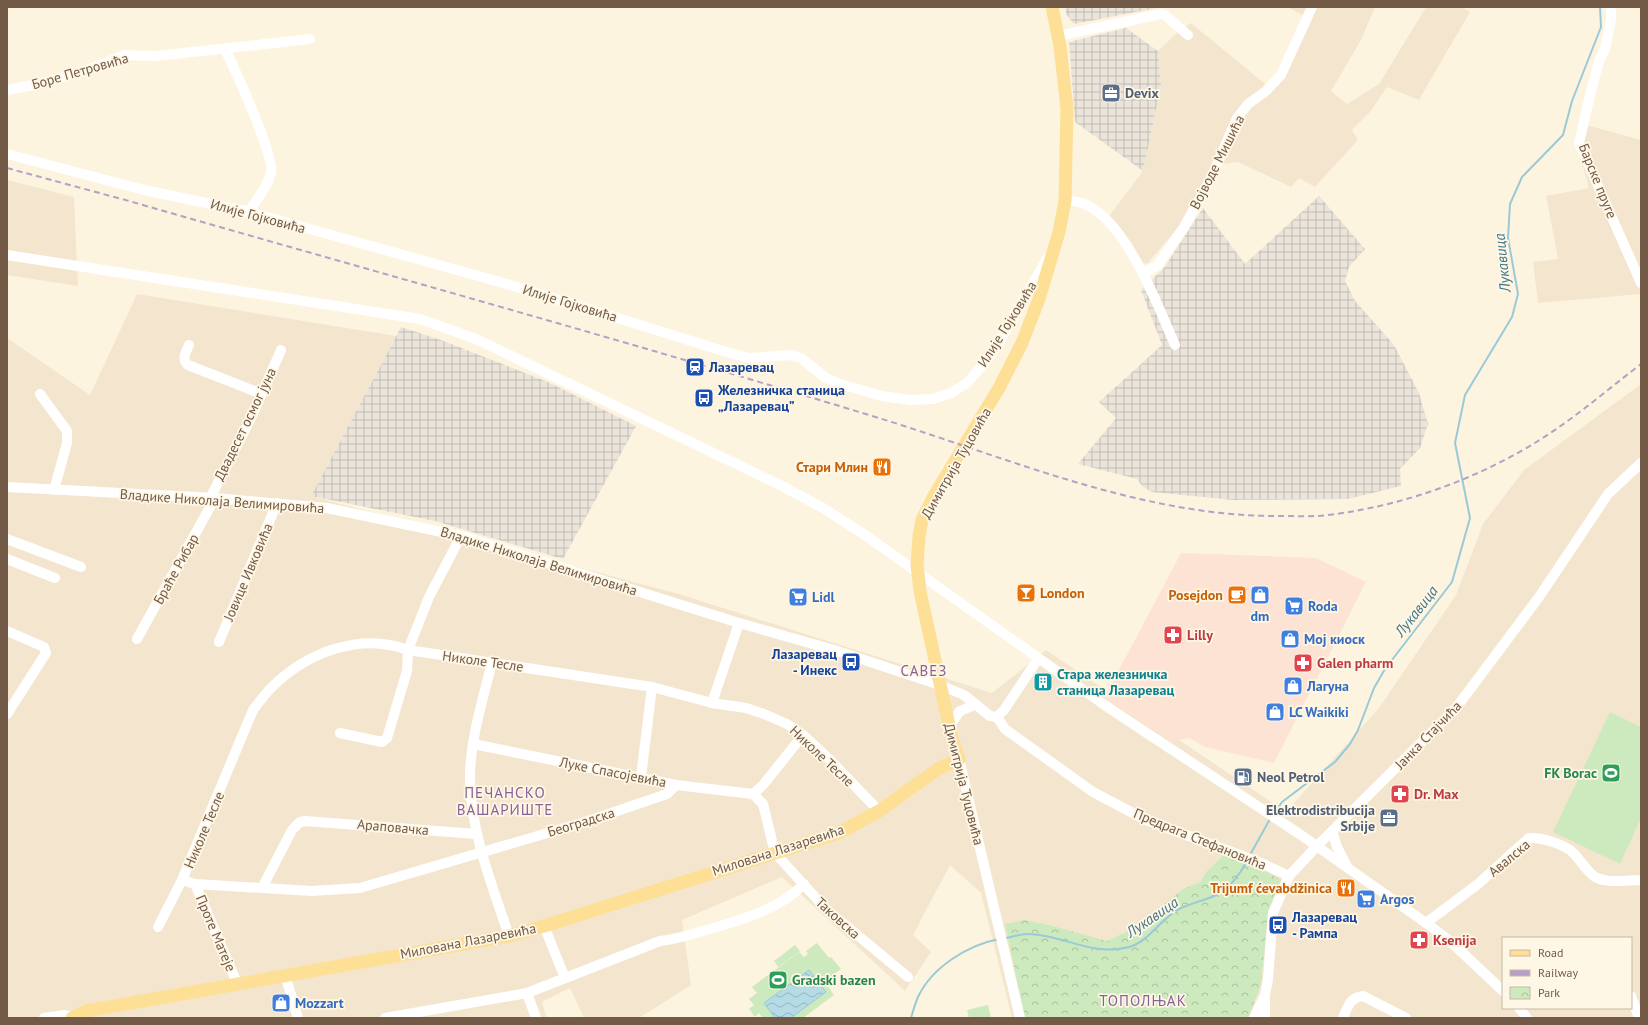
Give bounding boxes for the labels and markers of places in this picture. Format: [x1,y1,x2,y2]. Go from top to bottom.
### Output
office icon: Devix [1100,82,1122,104]
place label: Devix [1125,84,1159,102]
station icon: Лазаревац [684,356,706,378]
place label: Лазаревац [708,358,774,376]
place label: Железничка станица „Лазаревац” [717,381,845,415]
bus stop icon: Железничка станица „Лазаревац” [693,387,715,409]
restaurant icon: Стари Млин [871,456,893,478]
place label: Стари Млин [796,458,868,476]
bar icon: London [1015,582,1037,604]
place label: London [1040,584,1085,602]
cafe icon: Posejdon [1226,584,1248,606]
shop icon: dm [1249,584,1271,606]
supermarket icon: Lidl [787,586,809,608]
place label: Posejdon [1169,586,1223,604]
place label: Lidl [812,588,836,606]
supermarket icon: Roda [1283,595,1305,617]
place label: Roda [1308,597,1338,615]
place label: dm [1251,607,1269,625]
pharmacy icon: Lilly [1162,624,1184,646]
place label: Lilly [1187,626,1213,644]
shop icon: Мој киоск [1279,628,1301,650]
place label: Мој киоск [1304,630,1365,648]
place label: Лазаревац - Инекс [771,645,837,679]
bus stop icon: Лазаревац - Инекс [840,651,862,673]
pharmacy icon: Galen pharm [1292,652,1314,674]
place label: Galen pharm [1317,654,1393,672]
place label: Стара железничка станица Лазаревац [1057,665,1174,699]
building icon: Стара железничка станица Лазаревац [1032,671,1054,693]
shop icon: Лагуна [1282,675,1304,697]
place label: Лагуна [1306,677,1349,695]
shop icon: LC Waikiki [1264,701,1286,723]
place label: LC Waikiki [1289,703,1349,721]
sports icon: FK Borac [1600,762,1622,784]
place label: FK Borac [1544,764,1597,782]
fuel station icon: Neol Petrol [1232,766,1254,788]
place label: Neol Petrol [1257,768,1325,786]
pharmacy icon: Dr. Max [1389,783,1411,805]
place label: Dr. Max [1414,785,1459,803]
place label: Elektrodistribucija Srbije [1266,801,1375,835]
office icon: Elektrodistribucija Srbije [1378,807,1400,829]
restaurant icon: Trijumf ćevabdžinica [1335,877,1357,899]
place label: Trijumf ćevabdžinica [1210,879,1332,897]
supermarket icon: Argos [1355,888,1377,910]
place label: Argos [1380,890,1414,908]
place label: Лазаревац - Рампа [1291,908,1357,942]
bus stop icon: Лазаревац - Рампа [1267,914,1289,936]
pharmacy icon: Ksenija [1408,929,1430,951]
place label: Ksenija [1433,931,1477,949]
sports icon: Gradski bazen [767,969,789,991]
place label: Gradski bazen [792,971,876,989]
shop icon: Mozzart [270,992,292,1014]
place label: Mozzart [295,994,344,1012]

